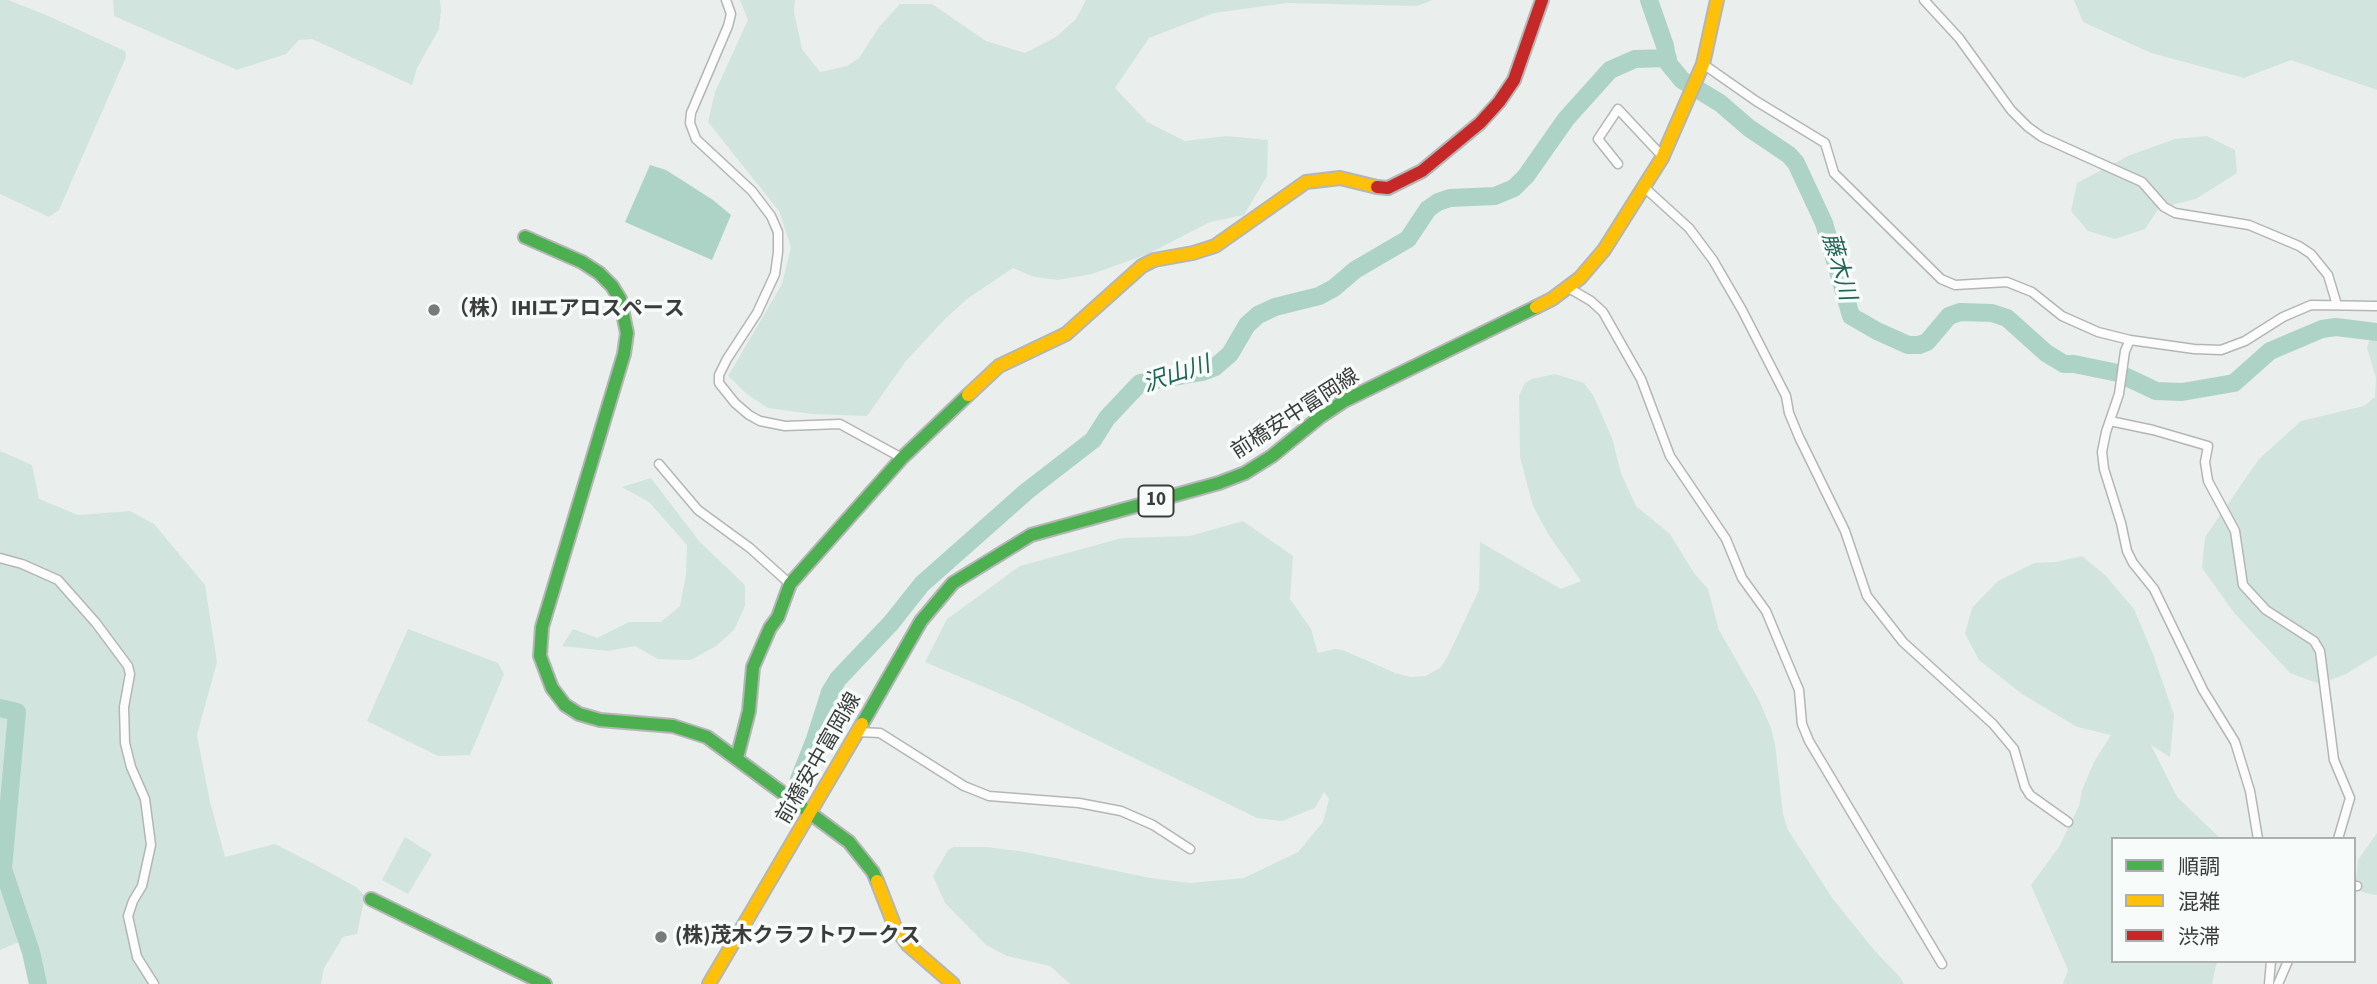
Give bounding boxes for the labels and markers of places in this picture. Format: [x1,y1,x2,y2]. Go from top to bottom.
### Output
place label: （株）IHIエアロスペース [448,297,685,323]
marker: （株）IHIエアロスペース [426,302,442,318]
place label: (株)茂木クラフトワークス [675,924,920,950]
marker: (株)茂木クラフトワークス [653,929,669,945]

